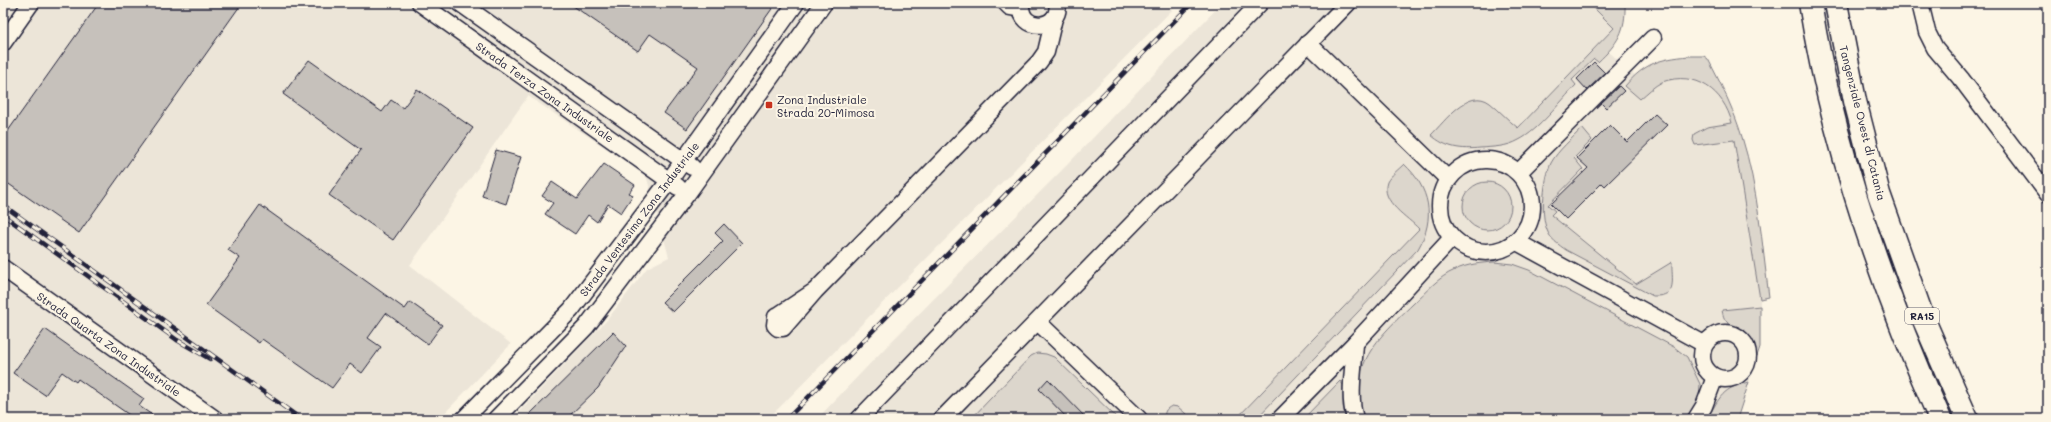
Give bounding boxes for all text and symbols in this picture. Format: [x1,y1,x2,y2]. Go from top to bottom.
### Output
street label: Strada Terza Zona Industriale [473,38,617,146]
street label: Tangenziale Ovest di Catania [1836,44,1890,202]
place label: Zona Industriale Strada 20-Mimosa [777,92,875,120]
marker: Zona Industriale Strada 20-Mimosa [764,100,774,110]
street label: Strada Ventesima Zona Industriale [576,138,702,299]
street label: Strada Quarta Zona Industriale [34,288,184,400]
road number: RA15 [1905,308,1939,324]

